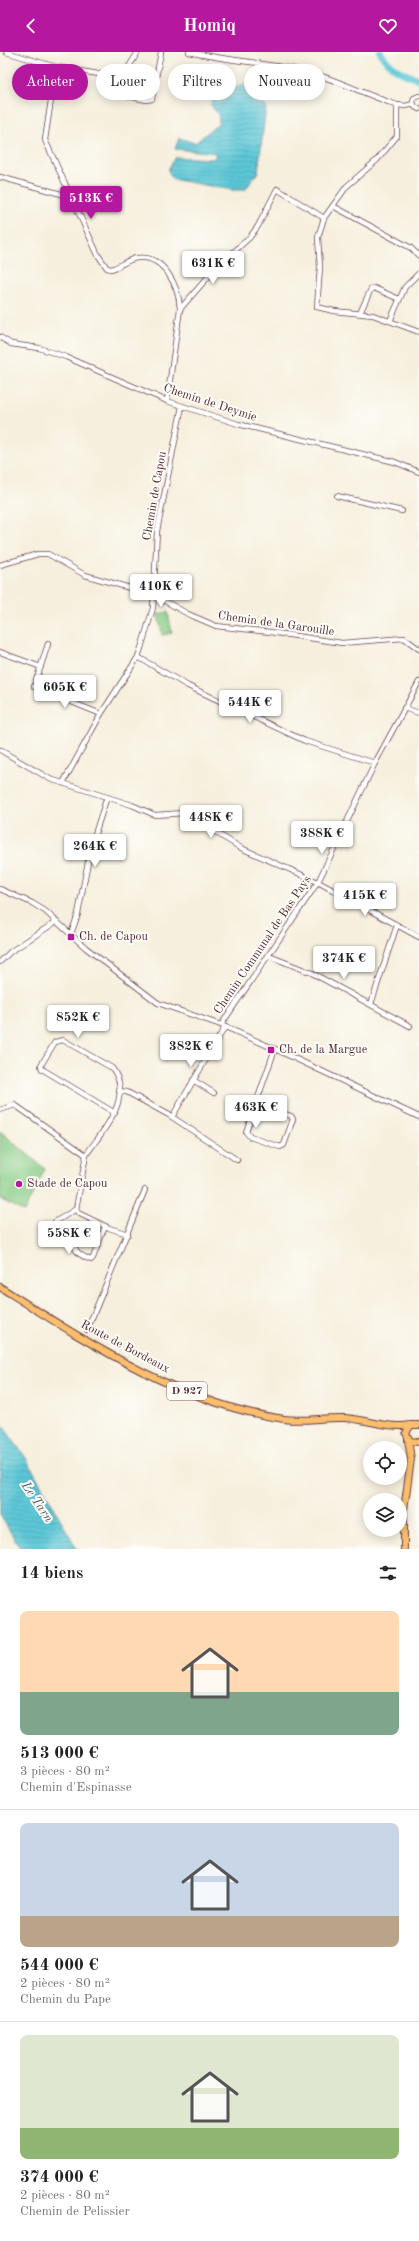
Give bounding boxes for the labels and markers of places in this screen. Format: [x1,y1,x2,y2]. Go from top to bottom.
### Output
pin: 513K € [58,186,124,220]
pin: 631K € [180,251,246,285]
pin: 410K € [128,574,194,608]
pin: 605K € [32,675,98,709]
pin: 544K € [217,690,283,724]
pin: 448K € [178,805,244,839]
pin: 388K € [289,821,355,855]
pin: 264K € [62,834,128,868]
pin: 415K € [332,883,398,917]
place label: Ch. de Capou [79,931,149,943]
marker: Ch. de Capou [66,932,76,942]
pin: 374K € [311,946,377,980]
pin: 852K € [45,1005,111,1039]
pin: 382K € [158,1034,224,1068]
place label: Ch. de la Margue [279,1044,368,1056]
marker: Ch. de la Margue [266,1045,276,1055]
pin: 463K € [223,1095,289,1129]
place label: Stade de Capou [27,1178,108,1190]
marker: Stade de Capou [14,1179,24,1189]
pin: 558K € [36,1221,102,1255]

